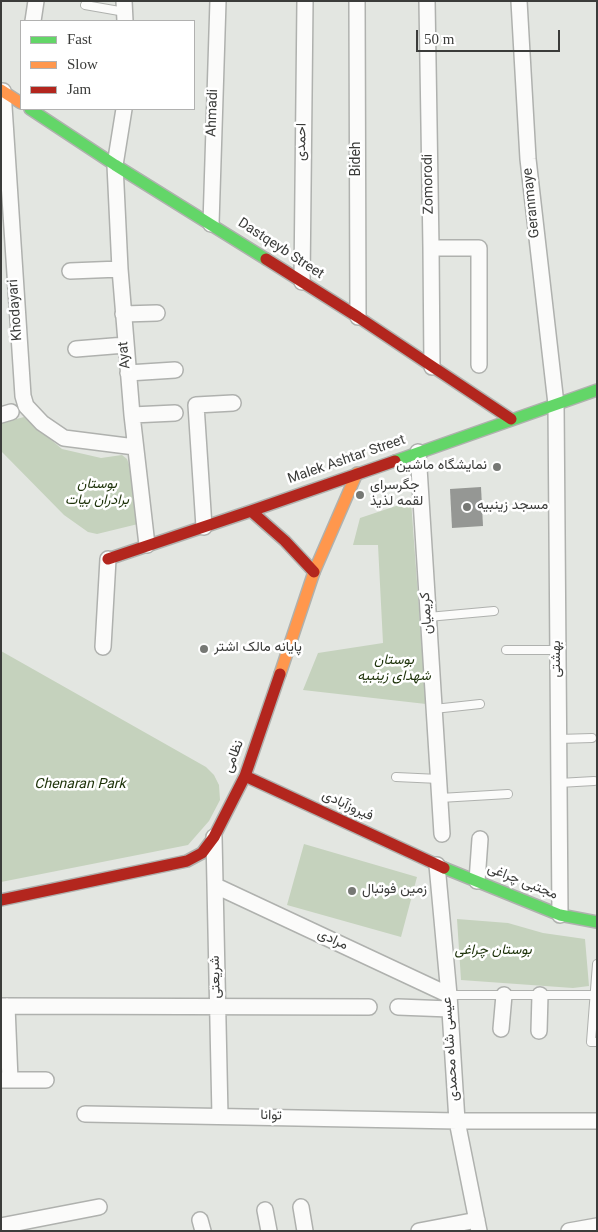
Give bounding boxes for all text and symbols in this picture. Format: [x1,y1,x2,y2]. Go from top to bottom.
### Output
legend [20,20,195,110]
scale bar [418,20,562,52]
text: Fast [67,31,92,47]
text: 50 m [424,31,454,47]
text: Slow [67,56,98,72]
text: Jam [67,81,91,97]
street label: Ahmadi [205,89,223,137]
street label: احمدی [294,123,312,161]
street label: Bideh [350,141,366,177]
street label: Zomorodi [421,154,439,214]
street label: Geranmaye [521,167,545,239]
street label: Dastqeyb Street [234,216,326,284]
street label: Khodayari [6,278,28,342]
street label: Ayat [116,341,136,369]
street label: Malek Ashtar Street [286,433,408,489]
place label: نمایشگاه ماشین [396,459,487,475]
marker: نمایشگاه ماشین [491,461,503,473]
park label: بوستان برادران بیات [65,478,129,511]
place label: جگرسرای لقمه لذیذ [370,479,423,512]
marker: جگرسرای لقمه لذیذ [354,489,366,501]
place label: مسجد زینبیه [477,499,548,515]
marker: مسجد زینبیه [461,501,473,513]
street label: کریمیان [418,591,438,635]
street label: بهشتی [550,640,566,678]
place label: پایانه مالک اشتر [214,641,302,657]
marker: پایانه مالک اشتر [198,643,210,655]
park label: بوستان شهدای زینبیه [357,654,431,686]
street label: نظامی [221,738,249,776]
park label: Chenaran Park [34,778,126,794]
street label: فیروزآبادی [319,788,375,826]
street label: مجتبی چراغی [484,861,560,905]
place label: زمین فوتبال [362,883,427,899]
marker: زمین فوتبال [346,885,358,897]
street label: مرادی [314,927,350,955]
park label: بوستان چراغی [454,944,532,960]
street label: شریعتی [208,955,226,999]
street label: عیسی شاه محمدی [440,996,464,1102]
street label: توانا [260,1108,282,1126]

